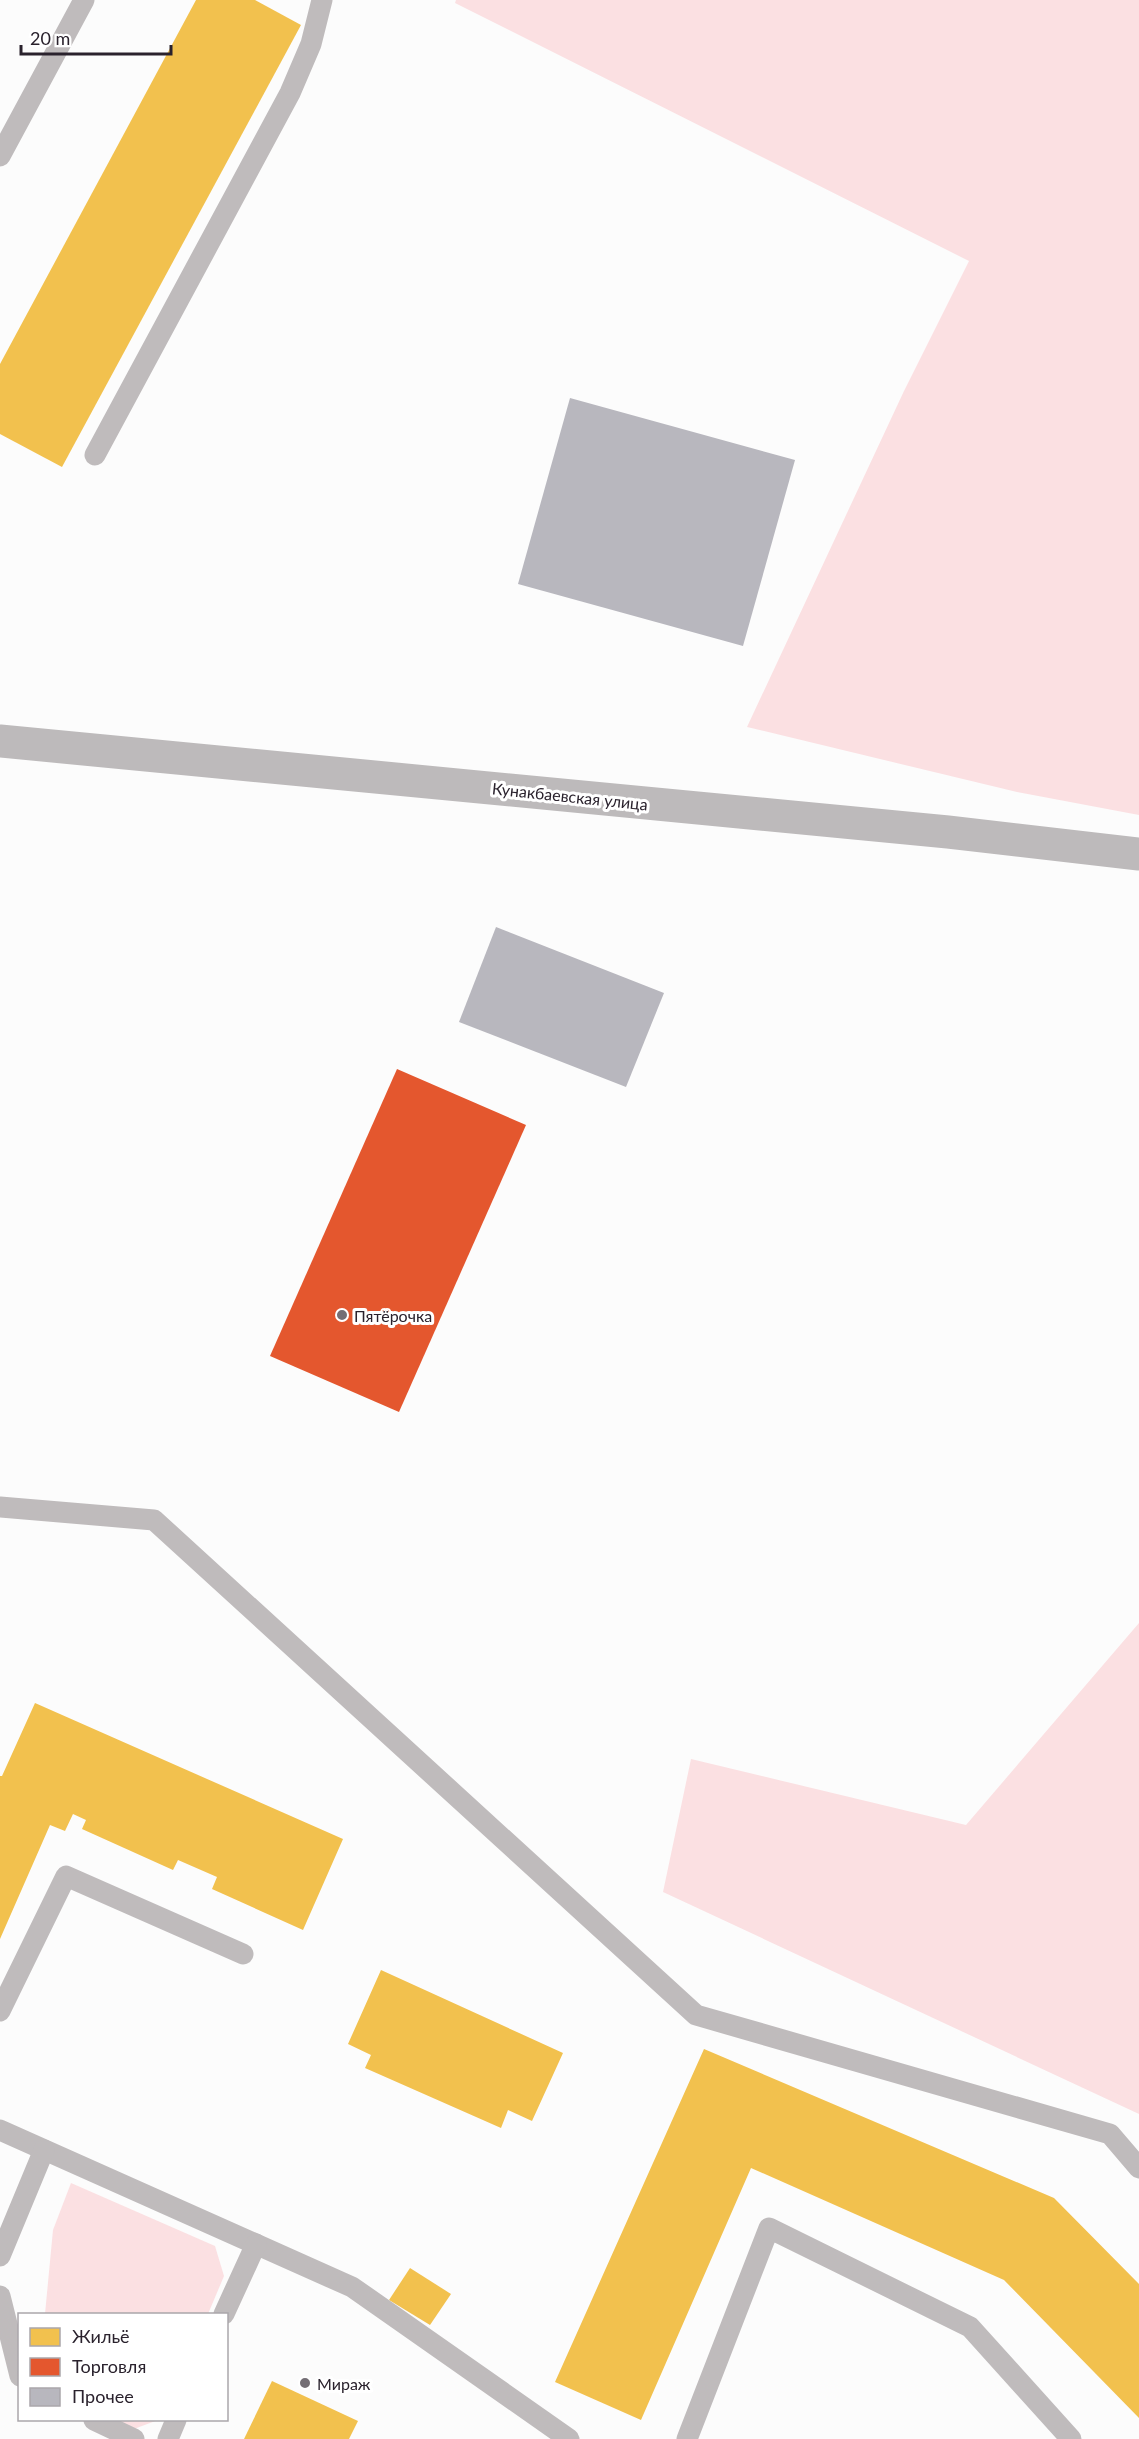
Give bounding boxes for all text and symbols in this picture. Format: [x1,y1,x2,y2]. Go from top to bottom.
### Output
scale bar [21,18,171,56]
text: 20 m [30,27,70,49]
street label: Кунакбаевская улица [491,778,649,814]
place label: Пятёрочка [354,1306,432,1325]
marker: Пятёрочка [335,1308,349,1322]
legend [18,2313,228,2421]
text: Жильё [72,2325,130,2347]
text: Торговля [72,2355,146,2377]
place label: Мираж [317,2374,371,2393]
marker: Мираж [298,2376,312,2390]
text: Прочее [72,2385,134,2407]

